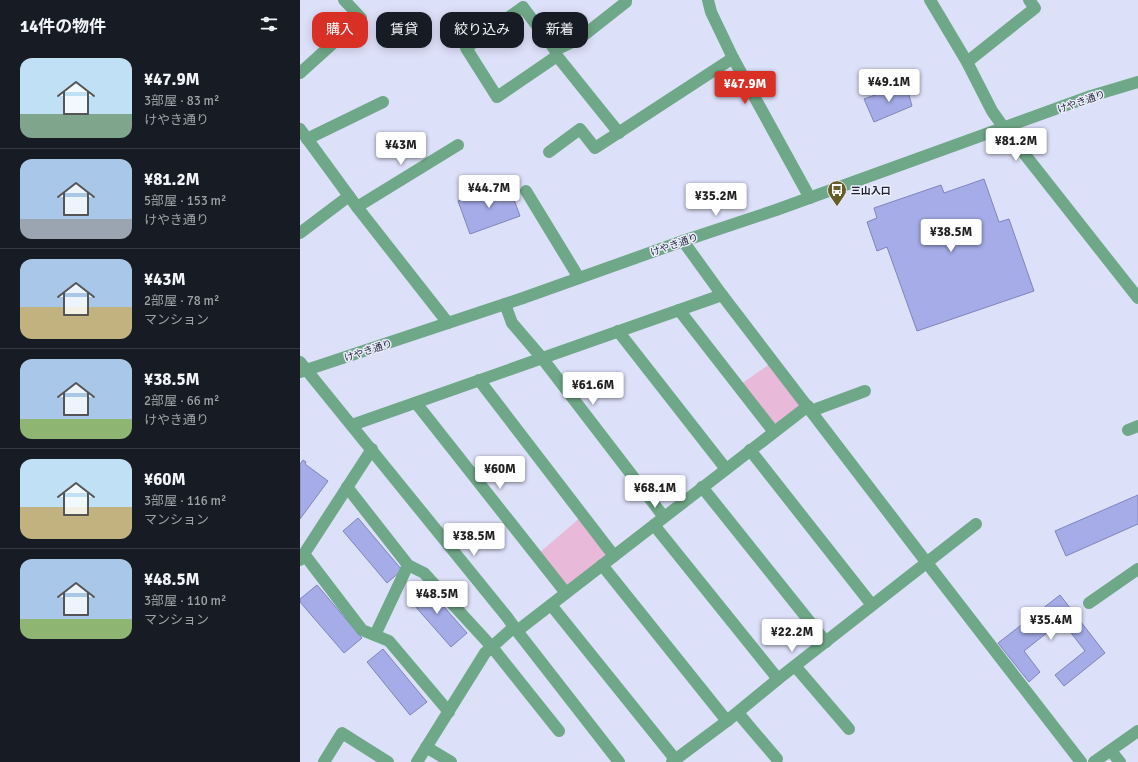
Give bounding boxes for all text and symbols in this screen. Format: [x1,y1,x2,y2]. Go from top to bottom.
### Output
chip: 購入 [312,12,368,48]
chip: 賃貸 [376,12,432,48]
chip: 絞り込み [440,12,524,48]
chip: 新着 [532,12,588,48]
icon: filters [258,13,280,35]
text: 14件の物件 [20,16,106,37]
text: ¥47.9M [144,69,200,90]
pin: ¥49.1M [856,69,922,103]
pin: ¥47.9M [712,71,778,105]
icon: home [52,74,100,122]
text: ¥49.1M [868,74,910,90]
text: ¥47.9M [724,76,766,92]
street label: けやき通り [1056,88,1107,116]
text: 3部屋 · 83 m² [144,93,219,109]
text: けやき通り [144,112,209,128]
pin: ¥81.2M [983,128,1049,162]
pin: ¥43M [377,132,425,166]
text: ¥81.2M [995,133,1037,149]
text: ¥43M [385,137,417,153]
text: ¥81.2M [144,169,200,190]
icon: home [52,175,100,223]
pin: ¥44.7M [456,175,522,209]
bus stop icon: 三山入口 [826,179,848,207]
text: ¥44.7M [468,180,510,196]
pin: ¥35.2M [683,183,749,217]
place label: 三山入口 [851,185,891,197]
text: ¥35.2M [695,188,737,204]
text: 5部屋 · 153 m² [144,193,226,209]
text: けやき通り [144,212,209,228]
pin: ¥38.5M [918,219,984,253]
text: ¥38.5M [930,224,972,240]
street label: けやき通り [649,231,700,259]
text: ¥43M [144,269,186,290]
icon: home [52,275,100,323]
text: 2部屋 · 78 m² [144,293,219,309]
text: マンション [144,312,209,328]
street label: けやき通り [343,338,394,364]
text: ¥38.5M [144,369,200,390]
pin: ¥61.6M [560,372,626,406]
icon: home [52,375,100,423]
text: ¥61.6M [572,377,614,393]
text: 2部屋 · 66 m² [144,393,219,409]
text: けやき通り [144,412,209,428]
pin: ¥60M [476,456,524,490]
text: ¥60M [484,461,516,477]
text: ¥60M [144,469,186,490]
icon: home [52,475,100,523]
pin: ¥68.1M [622,475,688,509]
text: ¥68.1M [634,480,676,496]
text: 3部屋 · 116 m² [144,493,226,509]
text: マンション [144,512,209,528]
pin: ¥38.5M [441,523,507,557]
text: ¥38.5M [453,528,495,544]
text: ¥48.5M [144,569,200,590]
icon: home [52,575,100,623]
pin: ¥48.5M [404,581,470,615]
text: ¥48.5M [416,586,458,602]
text: 3部屋 · 110 m² [144,593,226,609]
pin: ¥35.4M [1018,607,1084,641]
text: マンション [144,612,209,628]
text: ¥35.4M [1030,612,1072,628]
pin: ¥22.2M [759,619,825,653]
text: ¥22.2M [771,624,813,640]

